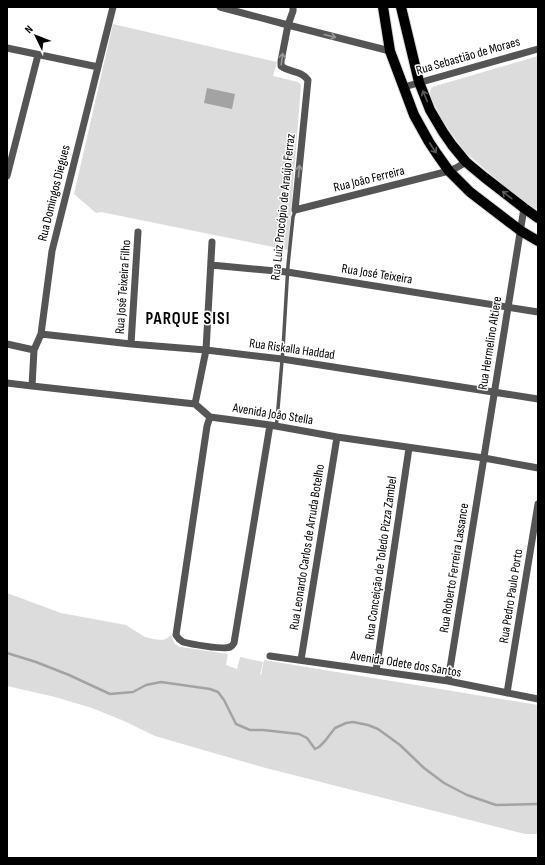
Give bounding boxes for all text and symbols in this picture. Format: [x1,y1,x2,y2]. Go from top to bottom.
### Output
north arrow [16,16,56,56]
text: N [22,23,36,36]
one-way arrow [323,32,336,40]
street label: Rua Sebastião de Moraes [414,33,522,79]
one-way arrow [278,53,286,66]
one-way arrow [420,91,428,103]
street label: Rua Luiz Procópio de Araújo Ferraz [267,133,299,281]
one-way arrow [429,142,437,153]
street label: Rua Domingos Diegues [34,143,74,243]
street label: Rua João Ferreira [332,162,406,196]
one-way arrow [295,165,303,178]
one-way arrow [501,191,512,199]
street label: Rua José Teixeira Filho [112,239,134,335]
street label: Rua José Teixeira [340,261,414,287]
street label: Rua Hermelino Altiere [475,295,505,391]
district label: PARQUE SISI [146,309,230,329]
street label: Rua Riskalla Haddad [248,335,336,363]
street label: Avenida João Stella [231,400,314,428]
street label: Rua Leonardo Carlos de Arruda Botelho [286,463,328,631]
street label: Rua Conceição de Toledo Pizza Zambel [362,475,400,641]
street label: Rua Roberto Ferreira Lassance [436,502,472,634]
street label: Rua Pedro Paulo Porto [496,548,526,644]
street label: Avenida Odete dos Santos [348,647,463,681]

